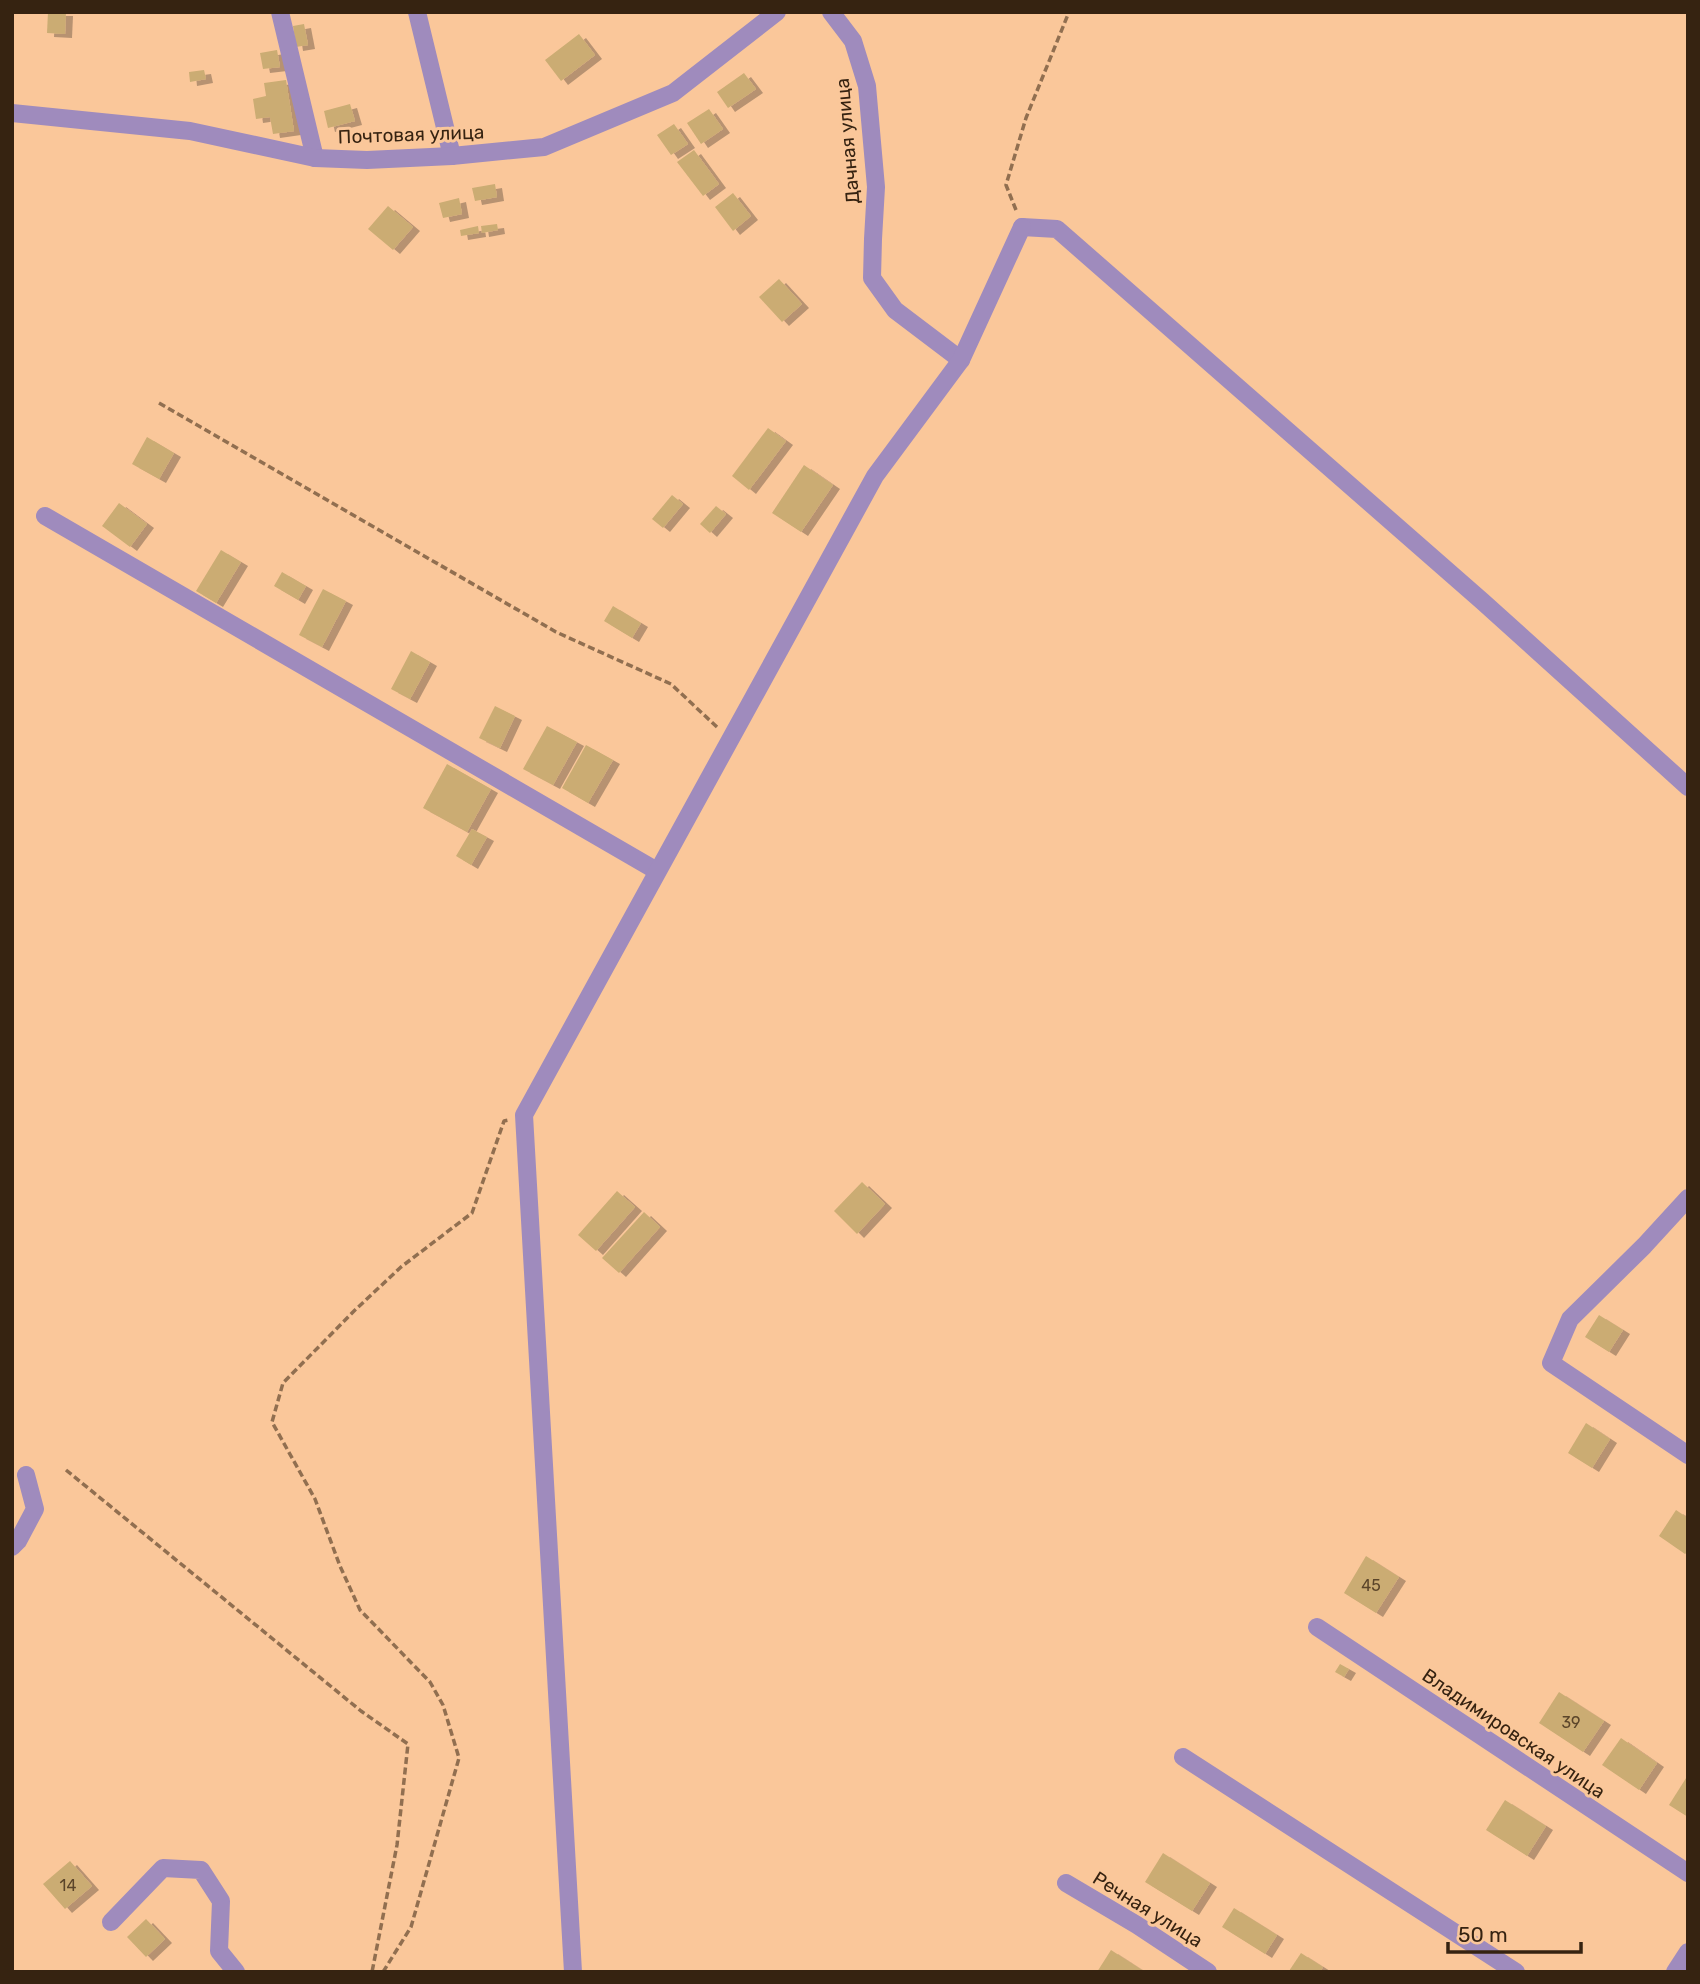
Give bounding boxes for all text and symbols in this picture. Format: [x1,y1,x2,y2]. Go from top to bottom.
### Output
street label: Дачная улица [831,77,864,205]
street label: Почтовая улица [337,120,485,149]
house number: 45 [1361,1576,1381,1595]
street label: Владимировская улица [1418,1664,1609,1803]
house number: 39 [1561,1713,1581,1732]
street label: Речная улица [1089,1867,1207,1952]
house number: 14 [60,1876,76,1895]
scale bar [1448,1910,1581,1954]
text: 50 m [1458,1922,1508,1947]

